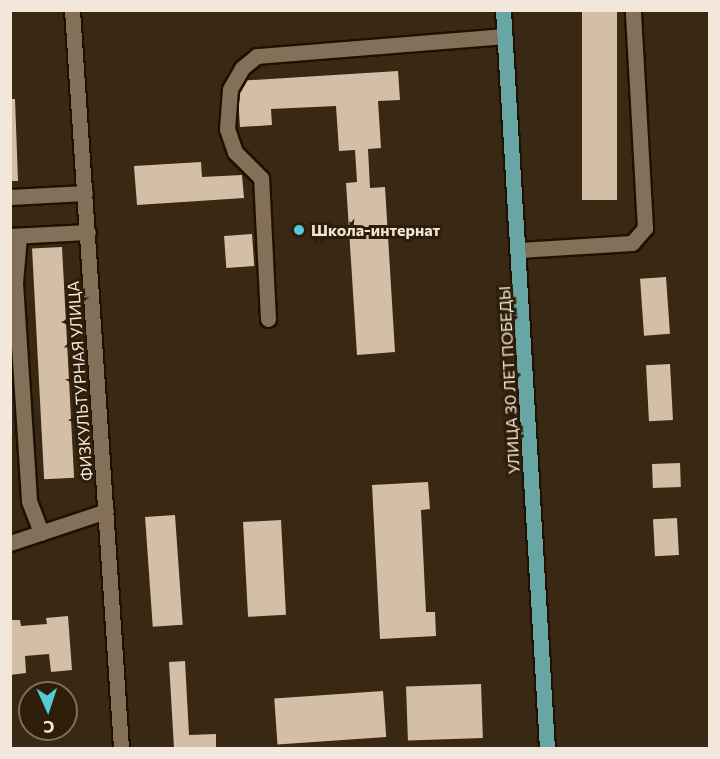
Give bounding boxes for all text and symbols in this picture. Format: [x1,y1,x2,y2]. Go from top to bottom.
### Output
place label: Школа-интернат [311,220,440,240]
marker: Школа-интернат [292,223,306,237]
street label: ФИЗКУЛЬТУРНАЯ УЛИЦА [63,280,97,482]
street label: УЛИЦА 30 ЛЕТ ПОБЕДЫ [494,285,524,475]
north arrow [18,681,78,741]
text: С [43,718,55,737]

